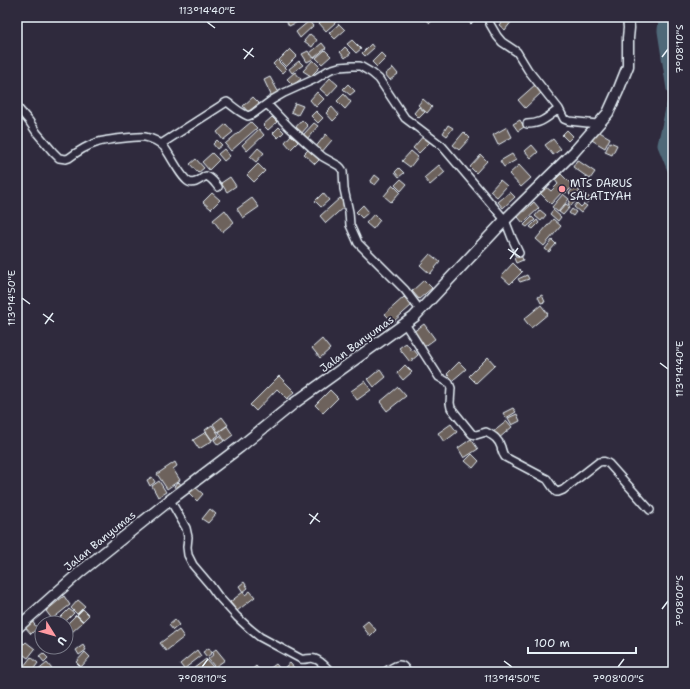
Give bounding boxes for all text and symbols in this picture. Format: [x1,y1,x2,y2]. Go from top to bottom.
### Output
text: 113°14'40"E [179,4,235,17]
text: 7°08'10"S [673,24,686,73]
place label: MTS DARUS SALATIYAH [570,176,632,204]
marker: MTS DARUS SALATIYAH [557,184,567,194]
text: 113°14'50"E [5,270,18,326]
street label: Jalan Banyumas [317,312,397,376]
text: 113°14'40"E [673,341,686,397]
street label: Jalan Banyumas [61,507,139,575]
text: 7°08'00"S [673,575,686,627]
north arrow [34,615,74,655]
scale bar [528,629,636,655]
text: U [53,633,70,648]
text: 100 m [534,635,570,651]
text: 7°08'10"S [178,672,227,685]
text: 113°14'50"E [484,672,540,685]
text: 7°08'00"S [592,672,644,685]

